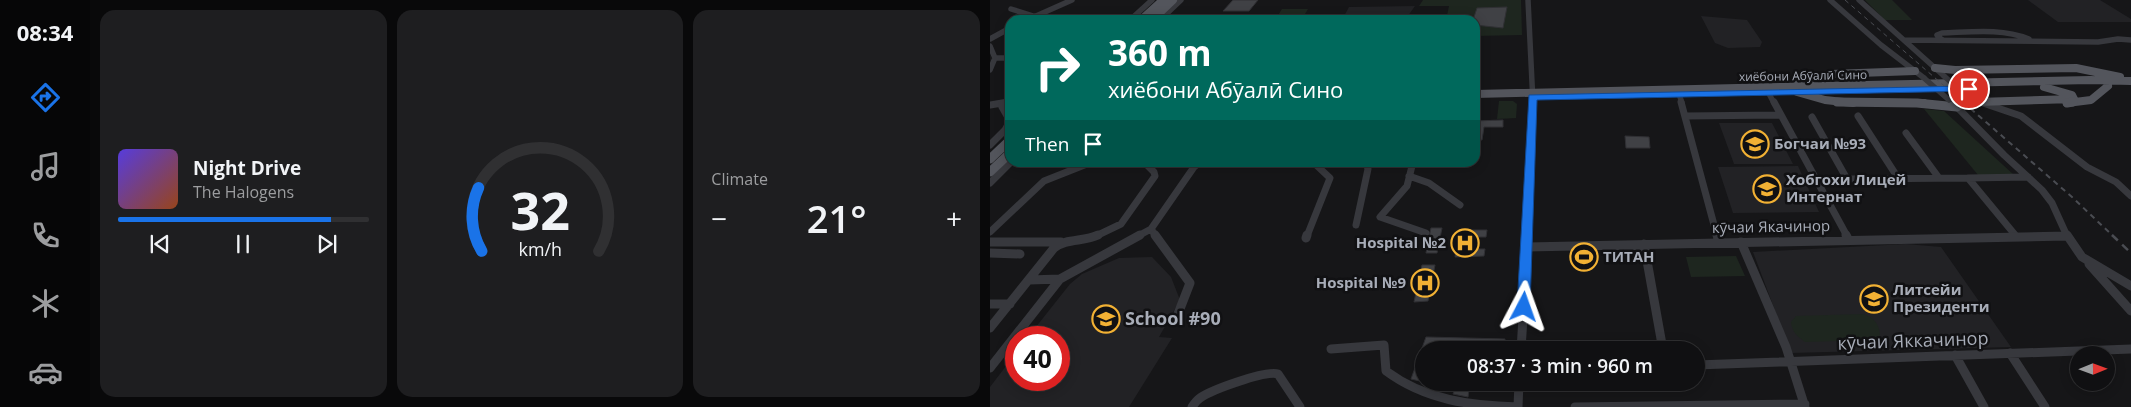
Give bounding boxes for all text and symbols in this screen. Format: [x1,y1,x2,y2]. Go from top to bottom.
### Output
text: 08:34 [17,17,73,47]
text: 360 m [1108,29,1212,76]
icon: right [1025,35,1090,100]
street label: хиёбони Абӯалӣ Сино [1739,66,1867,85]
pin [1948,68,1990,110]
text: хиёбони Абӯалӣ Сино [1108,74,1343,104]
icon: arrive [1955,75,1983,103]
icon: directions [28,80,63,115]
school or university icon: Богчаи №93 [1740,129,1770,159]
icon: arrive [1079,130,1107,158]
text: Then [1025,131,1069,157]
place label: Богчаи №93 [1774,133,1866,153]
icon: music [28,149,63,184]
text: Night Drive [193,155,301,181]
text: Climate [711,168,768,190]
place label: Хобгохи Лицей Интернат [1786,169,1906,206]
text: 32 [510,174,570,245]
school or university icon: Хобгохи Лицей Интернат [1752,174,1782,204]
text: The Halogens [193,181,294,203]
text: 21° [807,192,867,244]
text: − [711,199,727,237]
text: + [946,199,962,237]
street label: кӯчаи Якачинор [1712,215,1830,237]
icon: phone [28,218,63,253]
hospital icon: Hospital №2 [1450,228,1480,258]
icon: previous [146,230,174,258]
icon: pause [229,230,257,258]
icon: next [313,230,341,258]
place label: Hospital №2 [1356,232,1446,252]
text: km/h [518,237,562,261]
sports icon: ТИТАН [1569,242,1599,272]
place label: ТИТАН [1603,246,1655,266]
hospital icon: Hospital №9 [1410,268,1440,298]
place label: Hospital №9 [1316,272,1406,292]
place label: Литсейи Президенти [1893,279,1990,316]
position arrow [1497,280,1549,332]
school or university icon: Литсейи Президенти [1859,284,1889,314]
icon: climate [28,286,63,321]
school or university icon: School #90 [1091,304,1121,334]
place label: School #90 [1125,306,1221,330]
street label: кӯчаи Яккачинор [1837,325,1989,355]
speed limit sign: 40 [1005,326,1070,391]
north arrow [2070,346,2115,391]
map controls [2070,346,2115,391]
text: 08:37 · 3 min · 960 m [1467,353,1653,379]
icon: car [28,355,63,390]

